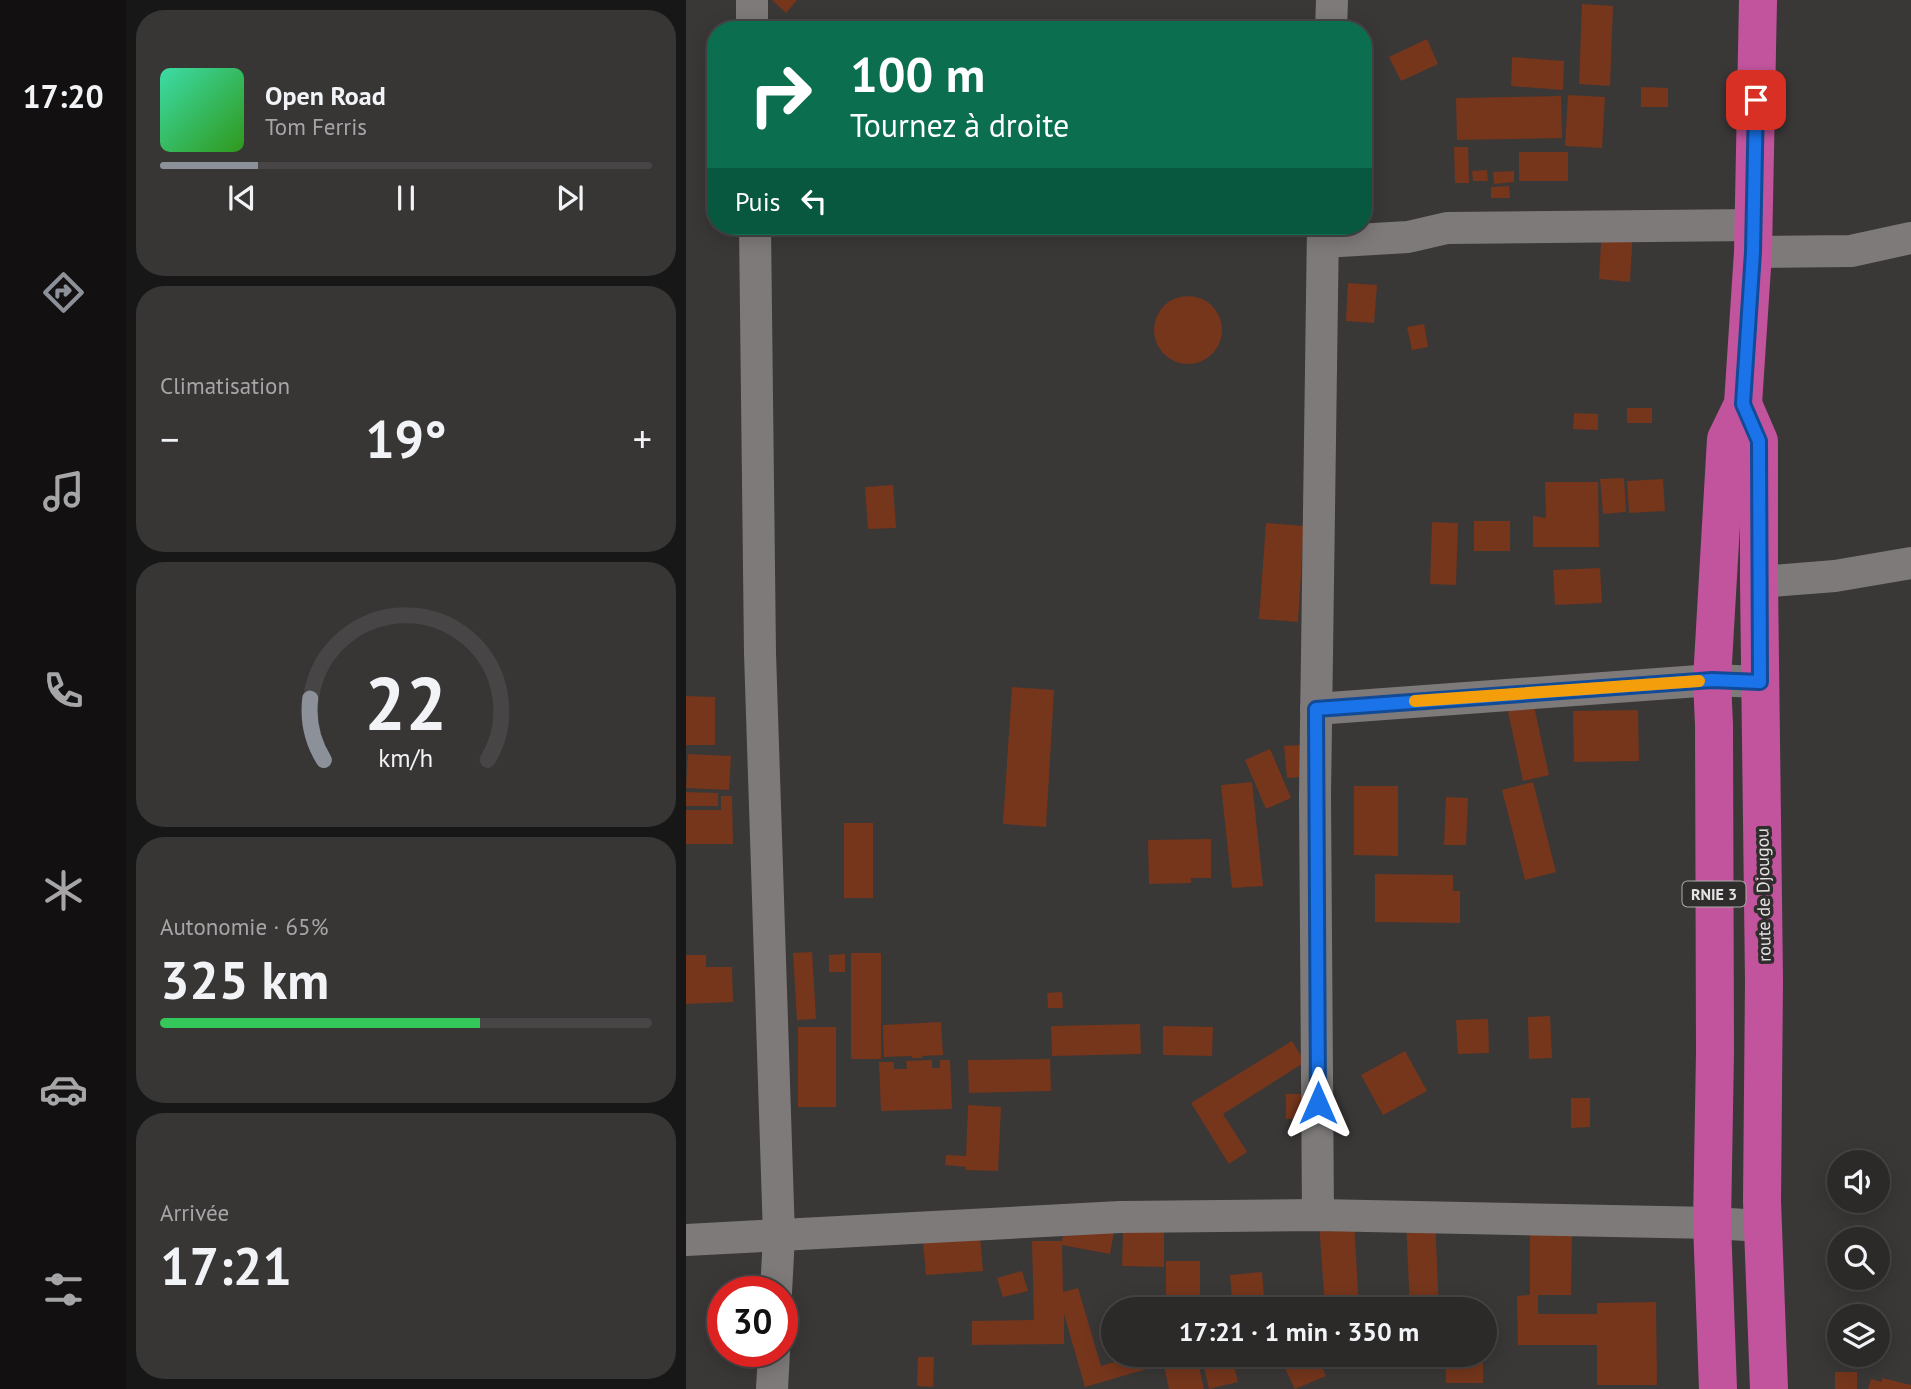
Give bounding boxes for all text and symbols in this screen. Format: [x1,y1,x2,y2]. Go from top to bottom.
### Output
text: 100 m [850,42,985,106]
icon: right [735,49,826,140]
pin [1726,70,1786,130]
text: 17:20 [22,75,104,117]
text: Open Road [265,79,386,112]
icon: arrive [1737,81,1775,119]
text: Tournez à droite [850,104,1069,146]
text: Tom Ferris [265,112,367,141]
icon: previous [223,179,261,217]
icon: pause [387,179,425,217]
icon: next [551,179,589,217]
icon: left [795,182,833,220]
text: Puis [735,185,781,218]
icon: directions [39,268,88,317]
text: Climatisation [160,371,290,400]
text: 19° [365,405,447,472]
text: − [160,414,179,463]
text: + [633,414,652,463]
icon: music [39,467,88,516]
text: 22 [365,657,447,751]
icon: phone [39,666,88,715]
text: km/h [379,742,433,774]
street label: route de Djougou [1750,828,1776,962]
icon: climate [39,866,88,915]
road number: RNIE 3 [1682,881,1746,906]
text: Autonomie · 65% [160,912,328,941]
text: 325 km [160,946,329,1013]
icon: car [39,1065,88,1114]
position arrow [1281,1066,1355,1140]
map controls [1827,1150,1890,1367]
button: sound [1827,1150,1890,1213]
text: Arrivée [160,1198,229,1227]
button: search [1827,1227,1890,1290]
text: 17:21 [160,1232,292,1299]
icon: filters [39,1265,88,1314]
speed limit sign: 30 [707,1276,798,1367]
button: layers [1827,1304,1890,1367]
text: 17:21 · 1 min · 350 m [1179,1315,1419,1348]

